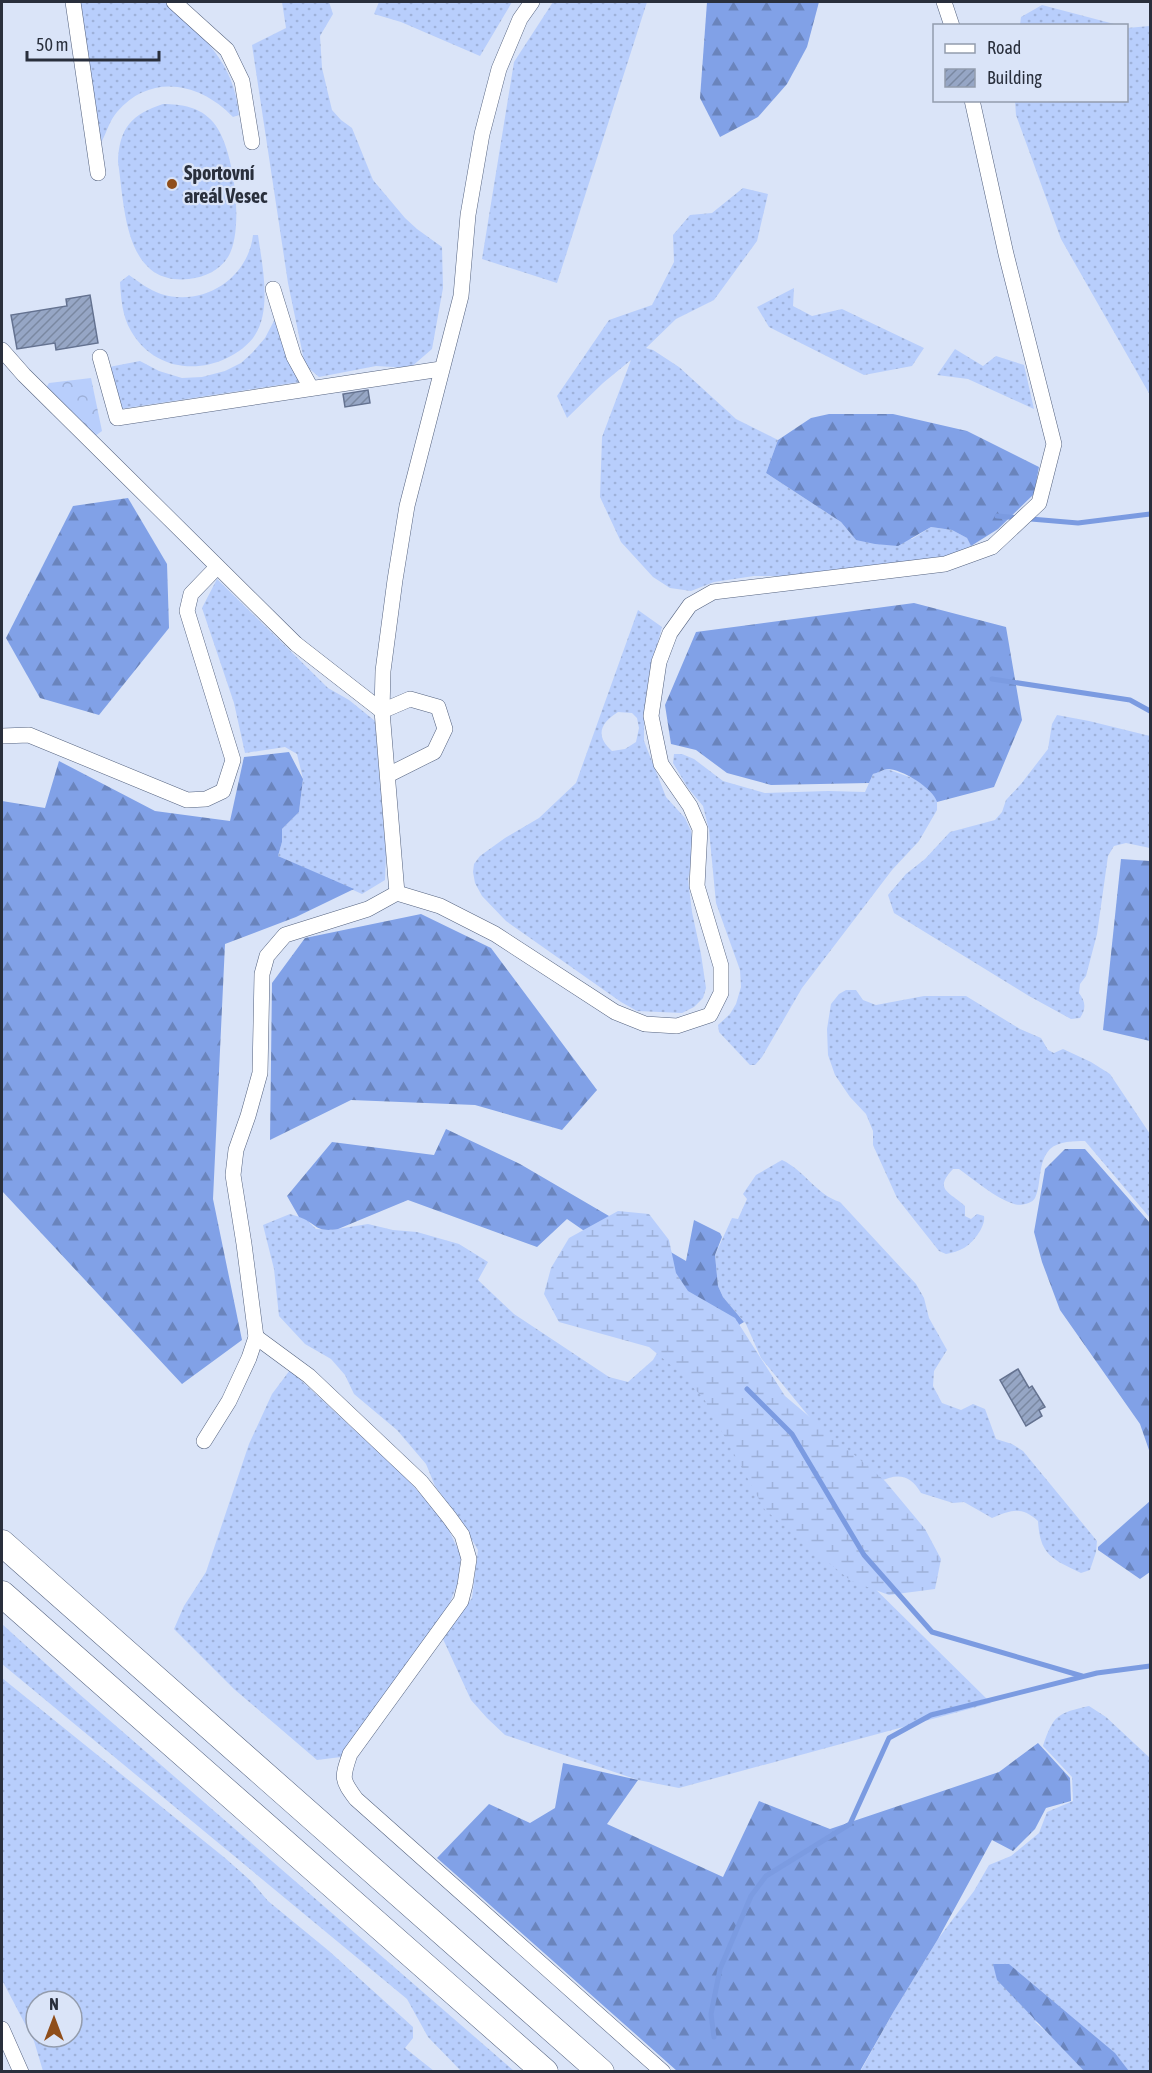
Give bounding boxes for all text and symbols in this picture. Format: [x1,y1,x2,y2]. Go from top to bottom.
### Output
scale bar [27,24,159,62]
legend [933,24,1128,102]
text: 50 m [36,34,68,55]
text: Road [987,37,1021,58]
text: Building [987,67,1042,88]
place label: Sportovní areál Vesec [184,161,268,207]
marker: Sportovní areál Vesec [165,177,179,191]
north arrow [24,1989,84,2049]
text: N [49,1995,59,2013]

